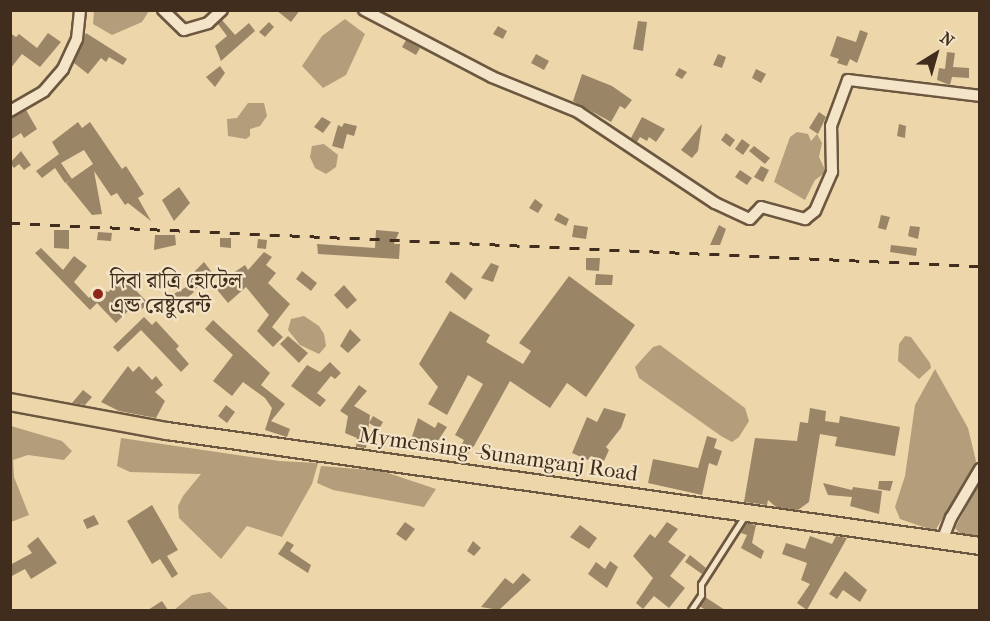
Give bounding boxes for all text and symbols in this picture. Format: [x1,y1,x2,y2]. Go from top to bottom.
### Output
north arrow [906,24,966,84]
text: N [937,28,958,50]
place label: দিবা রাত্রি হোটেল এন্ড রেষ্টুরেন্ট [110,268,242,320]
marker: দিবা রাত্রি হোটেল এন্ড রেষ্টুরেন্ট [91,287,105,301]
street label: Mymensing -Sunamganj Road [357,422,639,488]

